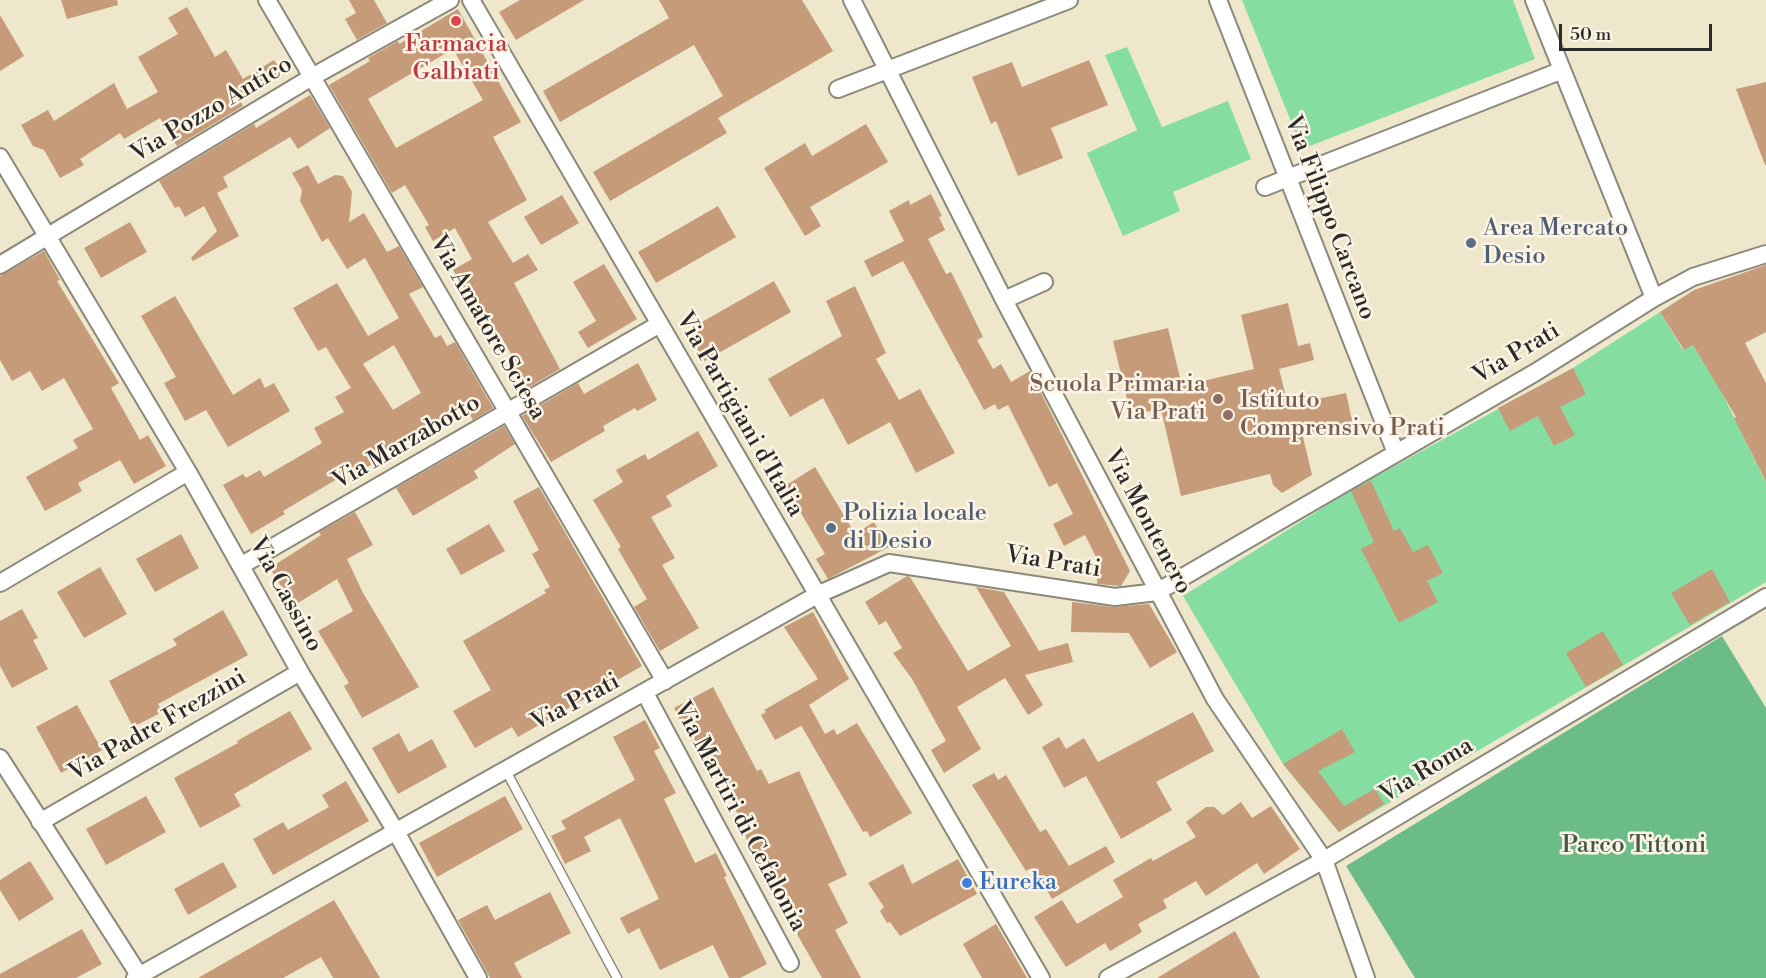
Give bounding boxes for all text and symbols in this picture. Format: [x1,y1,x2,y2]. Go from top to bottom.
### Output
scale bar [1562,12,1715,50]
marker: Farmacia Galbiati [449,14,463,28]
text: 50 m [1570,23,1611,46]
place label: Farmacia Galbiati [405,31,507,87]
street label: Via Pozzo Antico [126,50,298,170]
street label: Via Filippo Carcano [1277,112,1381,324]
place label: Area Mercato Desio [1483,215,1628,271]
street label: Via Amatore Sciesa [423,231,551,425]
marker: Area Mercato Desio [1464,236,1478,250]
street label: Via Partigiani d'Italia [669,308,809,522]
street label: Via Prati [1468,317,1566,391]
place label: Scuola Primaria Via Prati [1029,371,1206,427]
place label: Istituto Comprensivo Prati [1240,387,1445,443]
street label: Via Marzabotto [328,389,486,497]
marker: Scuola Primaria Via Prati [1211,392,1225,406]
marker: Istituto Comprensivo Prati [1221,408,1235,422]
street label: Via Montenero [1097,445,1197,599]
place label: Polizia locale di Desio [843,500,987,556]
marker: Polizia locale di Desio [824,521,838,535]
street label: Via Cassino [242,533,328,657]
street label: Via Prati [1003,541,1103,585]
street label: Via Padre Frezzini [64,664,252,788]
street label: Via Prati [527,668,625,738]
street label: Via Martiri di Cefalonia [666,697,812,937]
street label: Via Roma [1375,732,1479,810]
park label: Parco Tittoni [1562,832,1706,860]
place label: Eureka [979,869,1057,897]
marker: Eureka [960,876,974,890]

